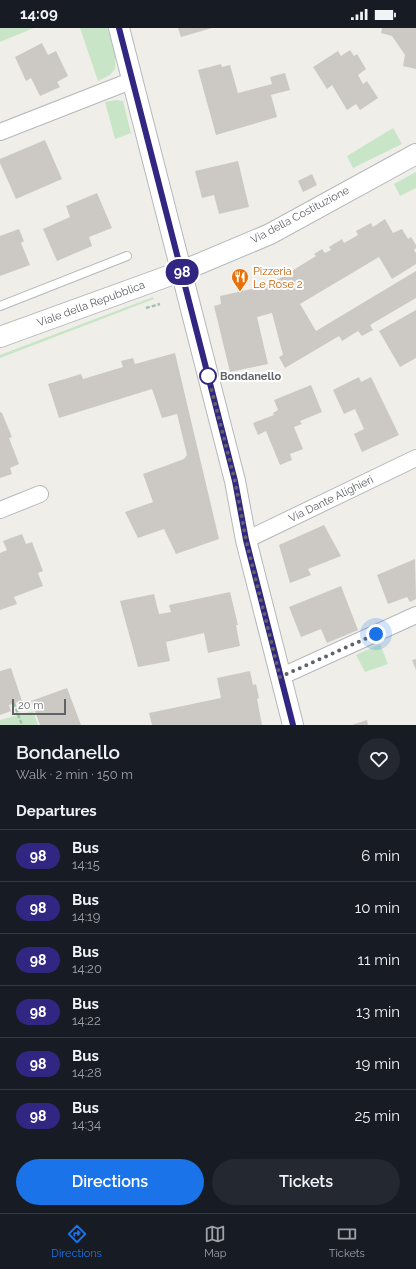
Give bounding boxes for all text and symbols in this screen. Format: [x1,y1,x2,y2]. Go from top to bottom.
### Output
text: 14:09 [20,5,58,23]
street label: Via della Costituzione [249,183,352,246]
line badge: 98 [164,259,200,285]
text: 98 [174,264,190,280]
place label: Pizzeria Le Rose 2 [253,265,303,291]
restaurant icon: Pizzeria Le Rose 2 [230,267,250,292]
street label: Viale della Repubblica [35,278,147,330]
marker: Bondanello [199,367,217,385]
place label: Bondanello [220,370,281,383]
street label: Via Dante Alighieri [287,473,375,525]
your location [366,624,386,644]
scale bar [12,697,66,716]
text: 20 m [18,699,43,712]
button: heart [358,738,400,780]
text: Bondanello [16,741,120,763]
text: Walk · 2 min · 150 m [16,767,133,782]
text: Departures [16,802,97,820]
text: Bus [72,839,99,857]
text: 6 min [361,847,400,865]
text: 98 [30,848,46,864]
text: 14:15 [72,857,100,872]
text: Bus [72,891,99,909]
text: 10 min [355,899,400,917]
text: 98 [30,900,46,916]
text: 14:19 [72,909,100,924]
text: Bus [72,943,99,961]
text: 11 min [358,951,400,969]
text: 98 [30,952,46,968]
text: 14:20 [72,961,102,976]
text: Bus [72,995,99,1013]
text: 13 min [356,1003,400,1021]
text: 98 [30,1004,46,1020]
text: 14:22 [72,1013,101,1028]
text: Bus [72,1047,99,1065]
text: 19 min [355,1055,400,1073]
text: 98 [30,1056,46,1072]
text: 14:28 [72,1065,102,1080]
text: Bus [72,1099,99,1117]
text: 25 min [354,1107,400,1125]
text: 98 [30,1108,46,1124]
text: 14:34 [72,1117,101,1132]
button: Directions [16,1159,204,1205]
button: Tickets [212,1159,400,1205]
tab: Directions [51,1223,102,1260]
tab: Map [204,1223,227,1260]
tab: Tickets [329,1223,365,1260]

